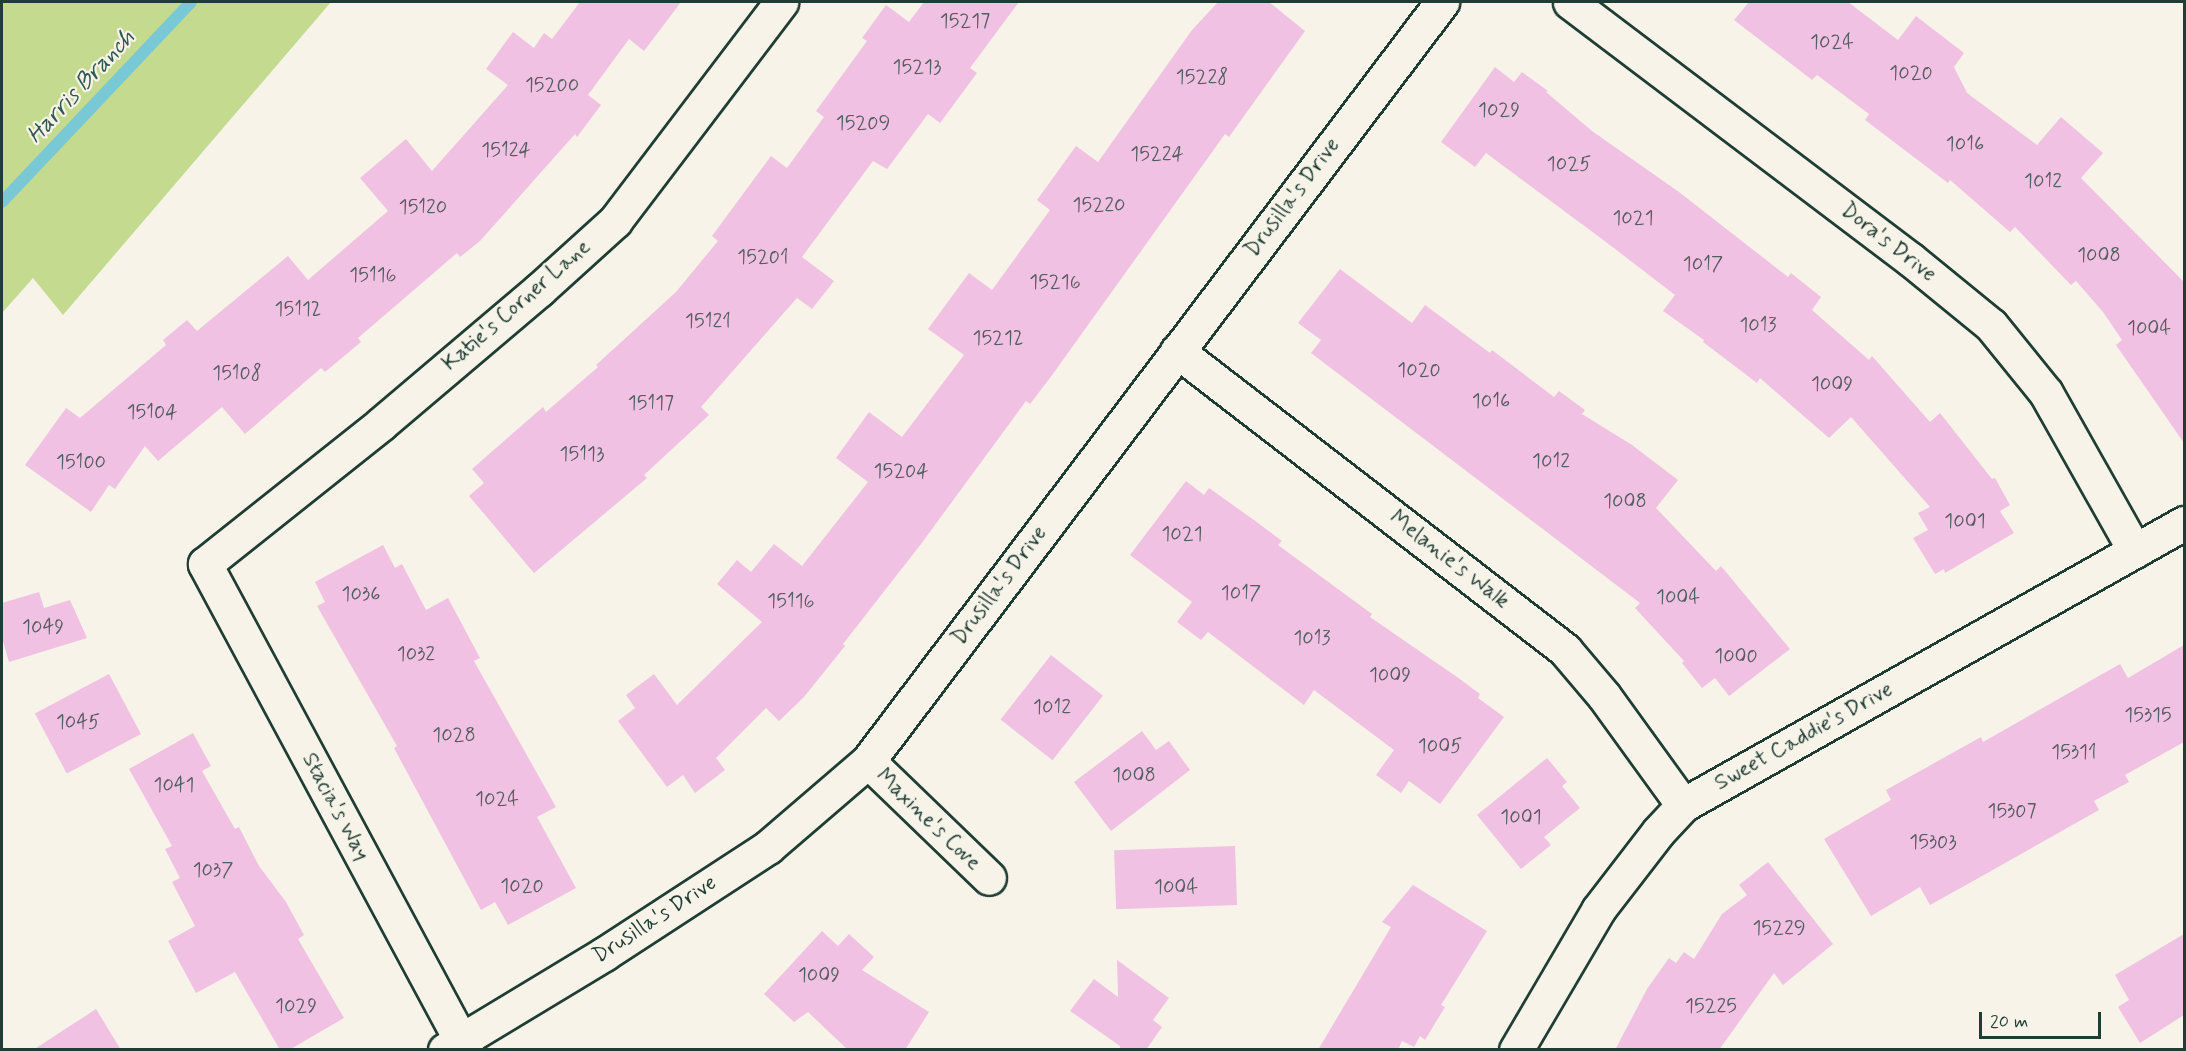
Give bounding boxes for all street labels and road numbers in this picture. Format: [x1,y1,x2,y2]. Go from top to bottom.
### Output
street label: Drusilla's Drive [1240,134,1346,262]
street label: Dora's Drive [1836,198,1940,288]
street label: Katie's Corner Lane [435,232,599,380]
street label: Melanie's Walk [1383,504,1515,616]
street label: Drusilla's Drive [947,522,1053,650]
street label: Sweet Caddie's Drive [1711,678,1897,796]
street label: Stacia's Way [295,747,375,867]
street label: Maxine's Cove [869,762,987,878]
street label: Drusilla's Drive [589,870,721,970]

